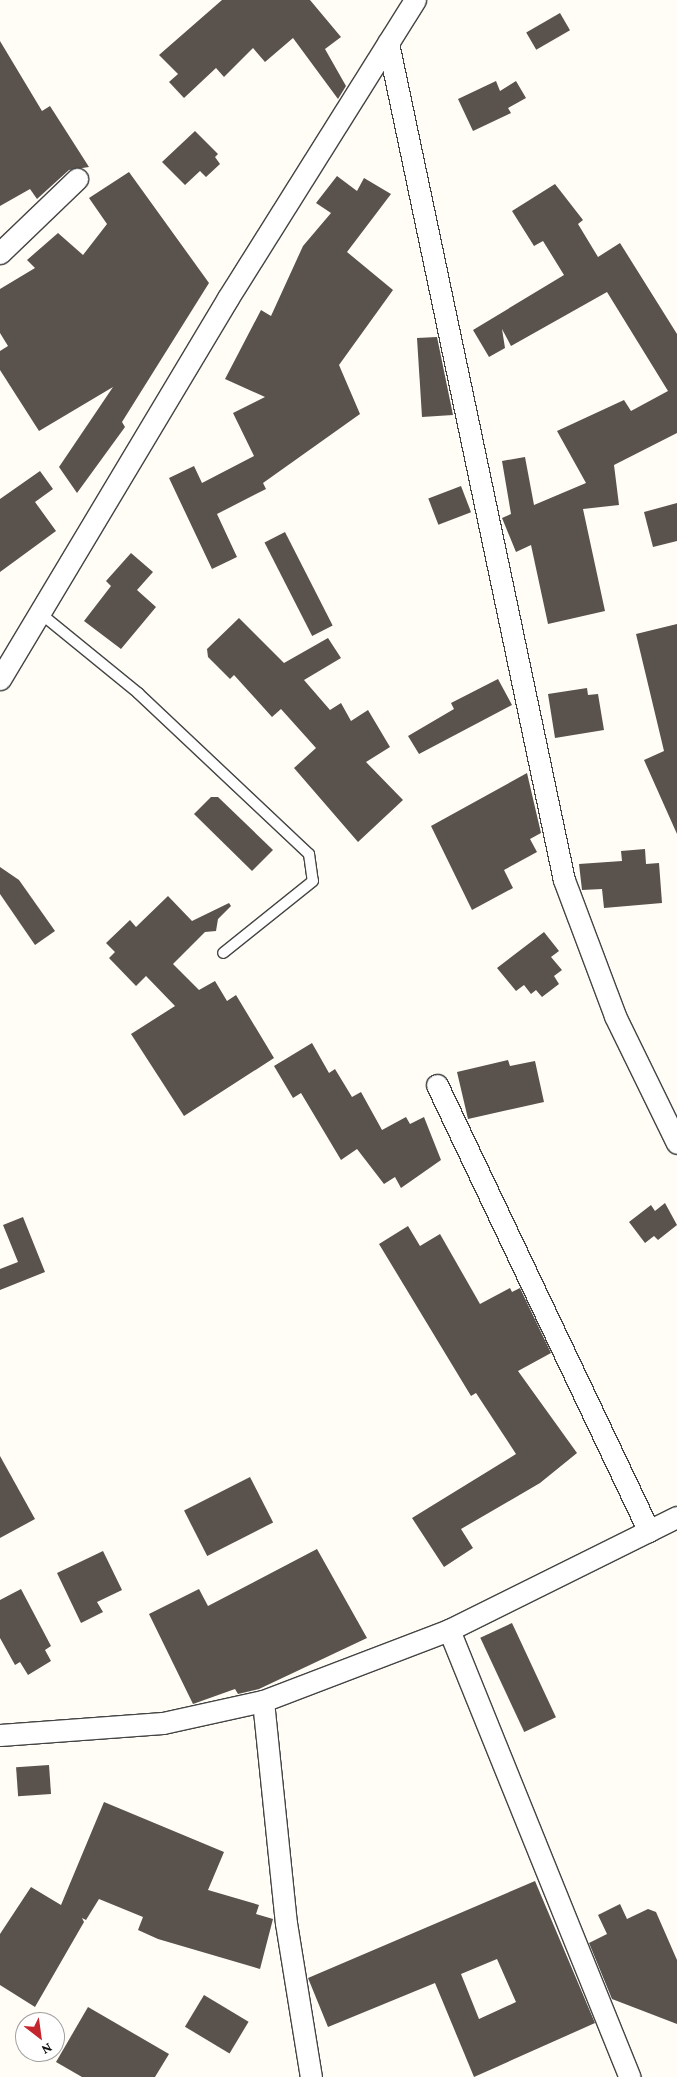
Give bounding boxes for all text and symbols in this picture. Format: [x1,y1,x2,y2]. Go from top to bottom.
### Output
north arrow [15,2012,65,2062]
text: N [39,2040,55,2058]

